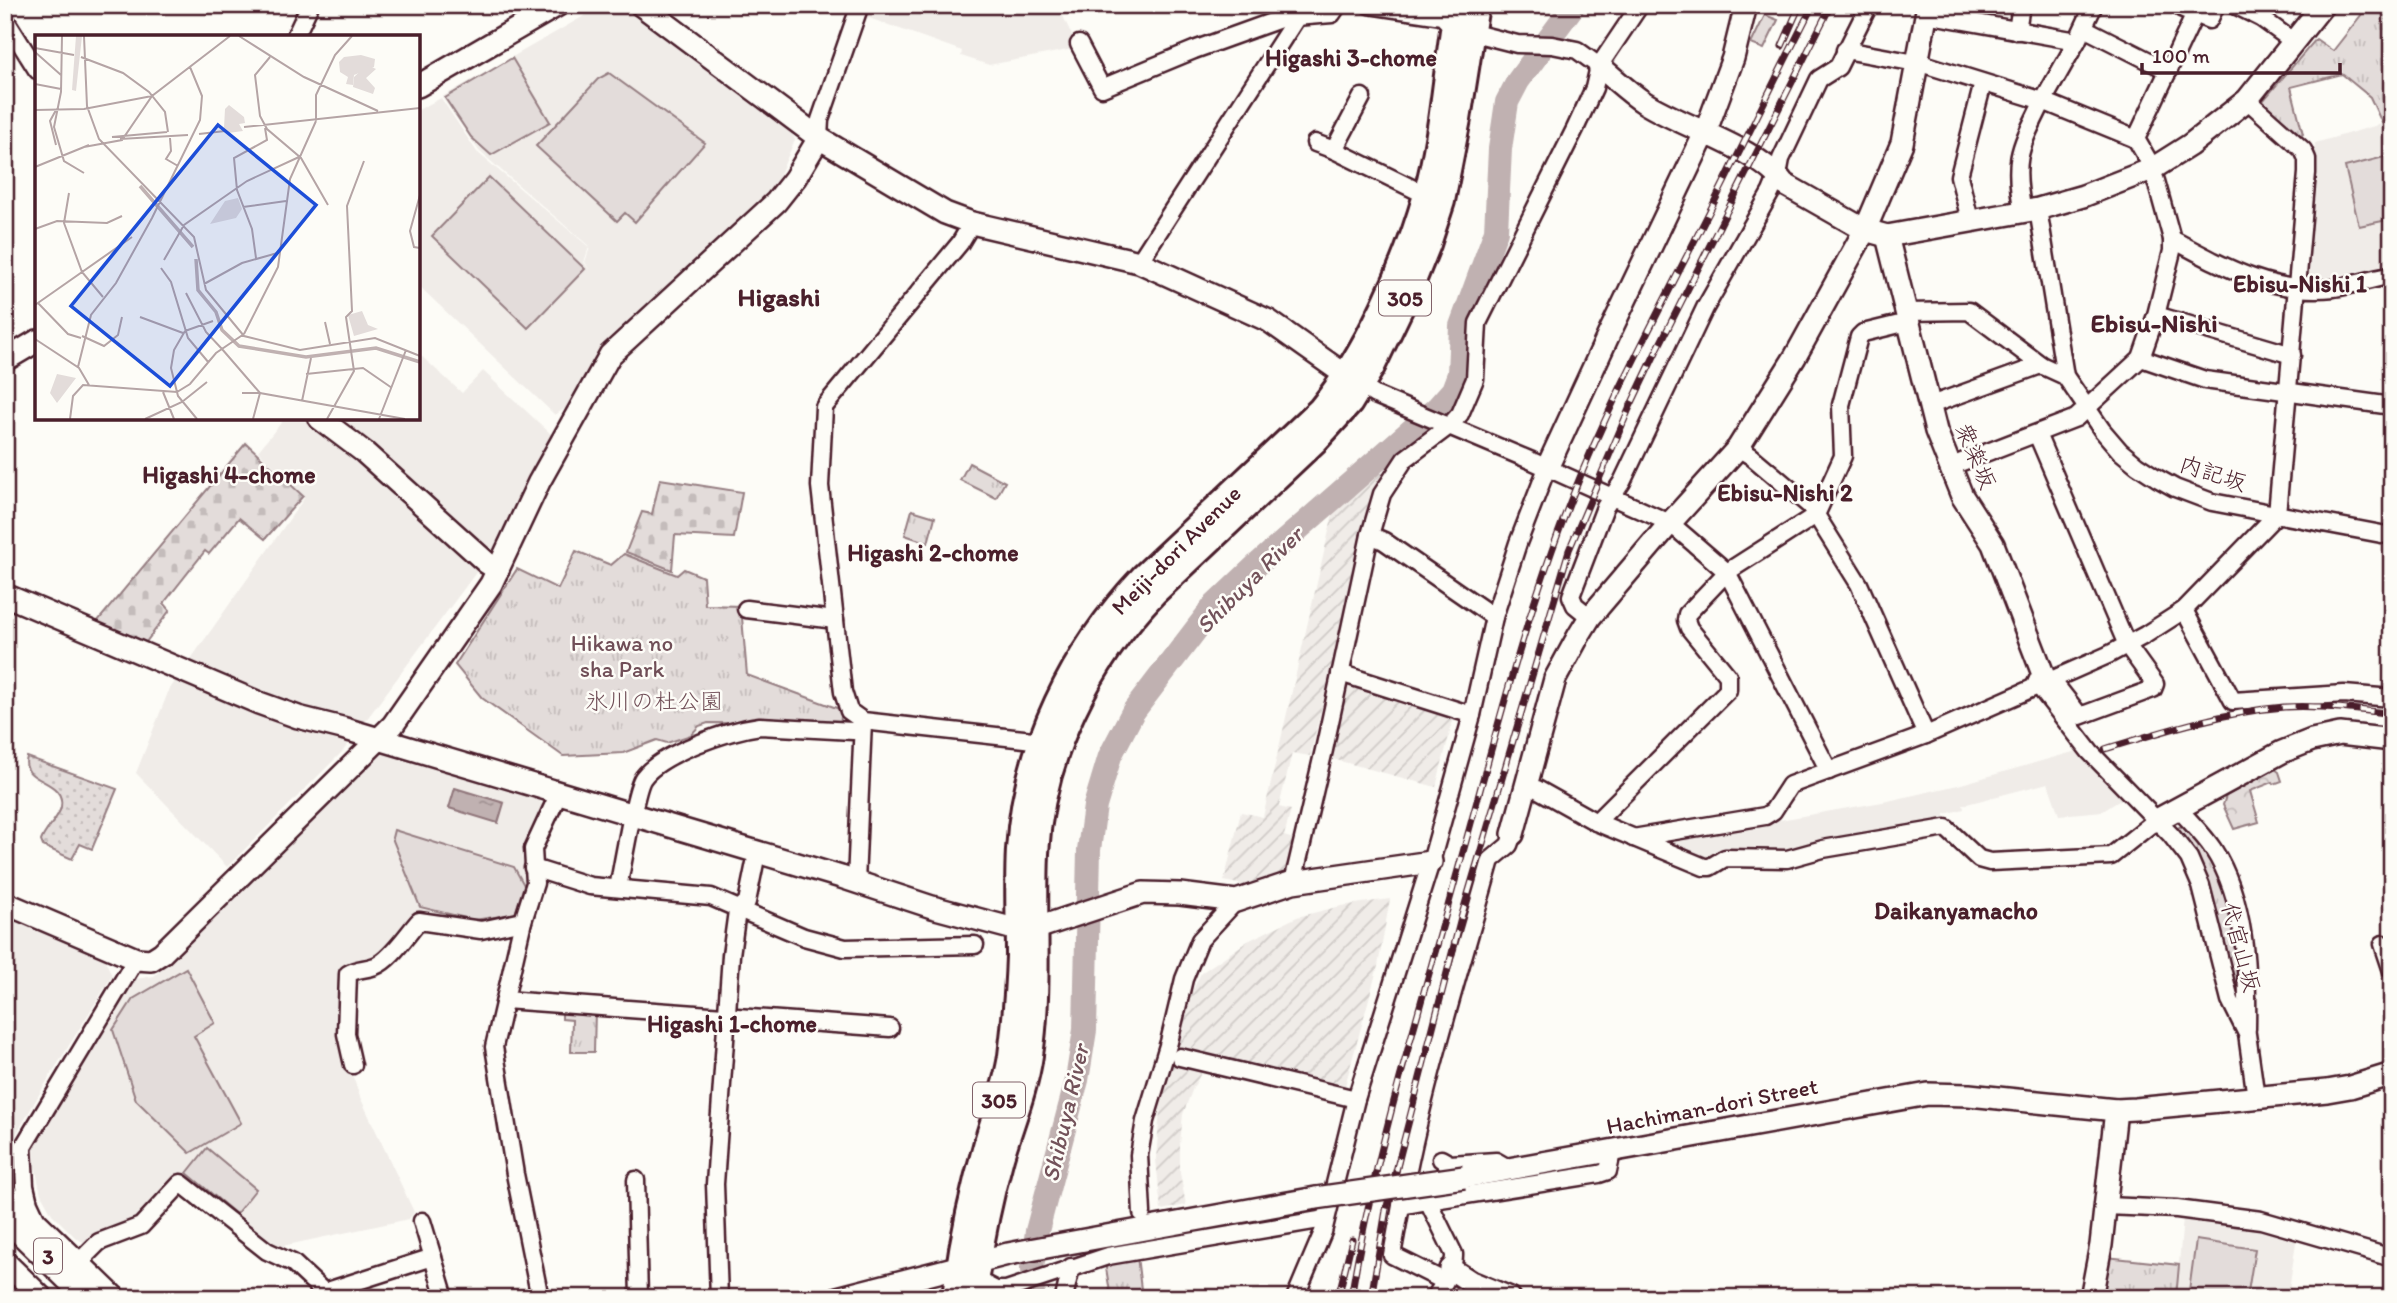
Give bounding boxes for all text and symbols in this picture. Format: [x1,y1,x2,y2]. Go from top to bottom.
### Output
scale bar [2142,32,2339,76]
inset map [35,35,420,420]
district label: Higashi 3-chome [1265,43,1437,73]
text: 100 m [2152,43,2210,68]
district label: Ebisu-Nishi 1 [2233,269,2368,298]
road number: 305 [1379,280,1431,316]
district label: Higashi [738,281,820,313]
district label: Ebisu-Nishi [2090,307,2218,339]
street label: 衆楽坂 [1950,419,2002,493]
street label: 内記坂 [2176,449,2250,497]
district label: Higashi 4-chome [142,460,316,490]
district label: Ebisu-Nishi 2 [1717,478,1853,507]
street label: Meiji-dori Avenue [1105,479,1247,621]
water label: Shibuya River [1189,518,1311,640]
district label: Higashi 2-chome [847,538,1019,568]
park label: Hikawa no sha Park [571,629,673,683]
park label: 氷川の杜公園 [585,687,723,715]
district label: Daikanyamacho [1874,896,2038,926]
street label: 代官山坂 [2216,899,2266,995]
district label: Higashi 1-chome [647,1009,817,1039]
water label: Shibuya River [1035,1039,1095,1184]
street label: Hachiman-dori Street [1604,1072,1821,1140]
road number: 305 [973,1082,1025,1118]
road number: 3 [34,1238,62,1274]

